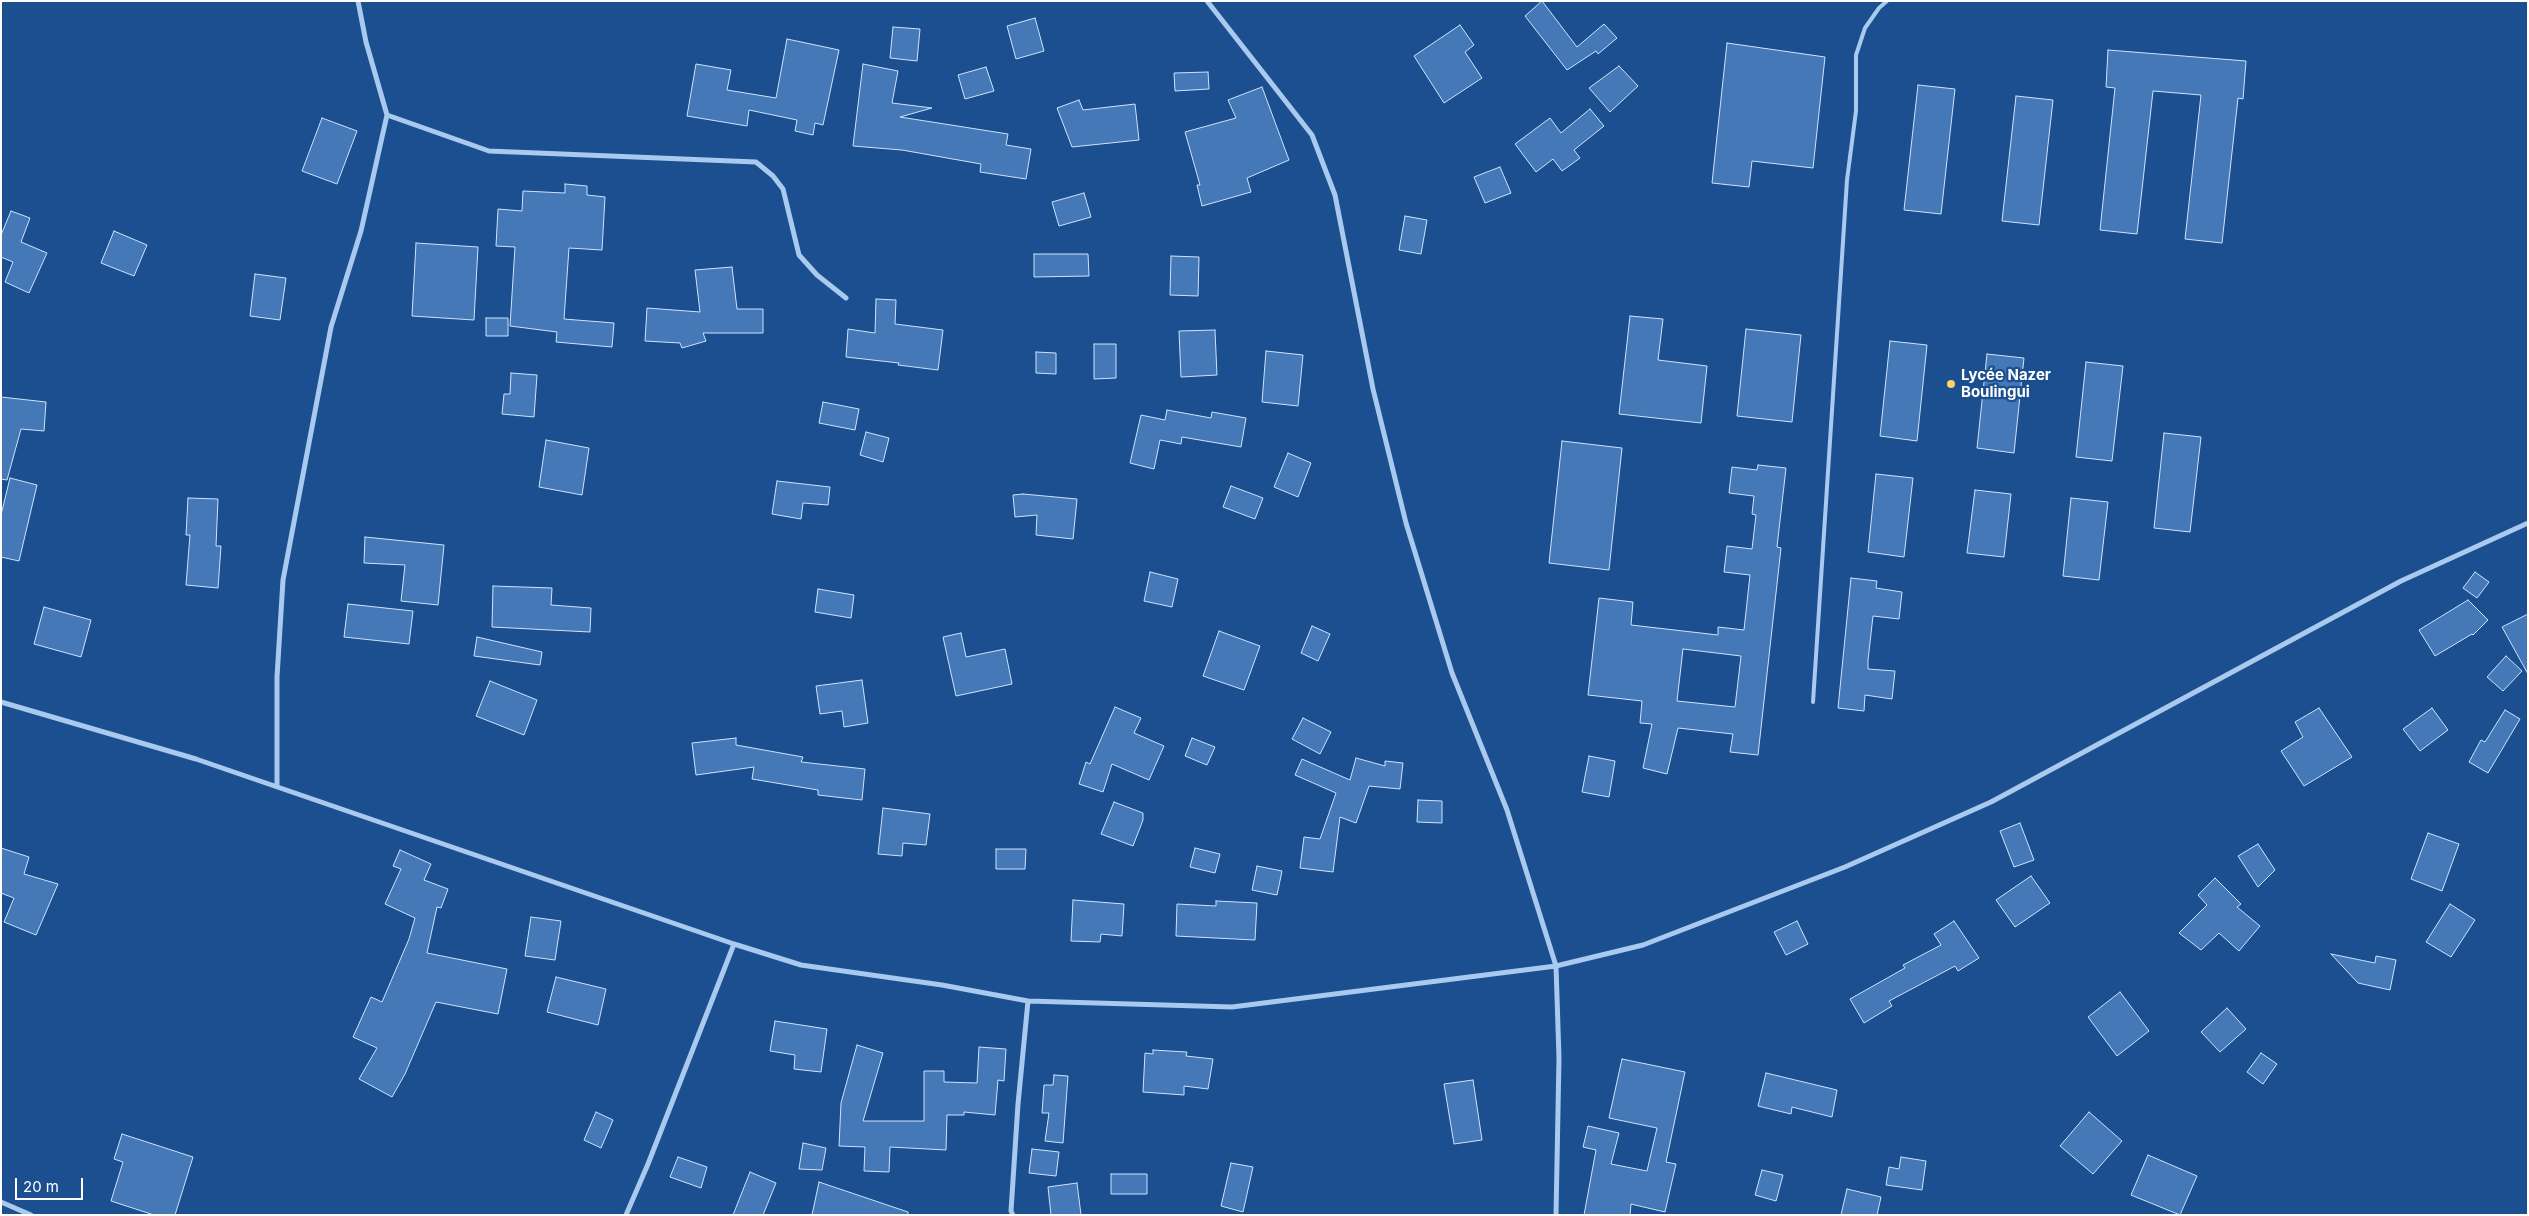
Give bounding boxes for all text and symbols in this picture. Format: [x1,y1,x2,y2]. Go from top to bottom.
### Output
place label: Lycée Nazer Boulingui [1961,366,2051,401]
marker: Lycée Nazer Boulingui [1945,378,1957,390]
scale bar [18,1168,85,1200]
text: 20 m [23,1177,59,1196]

